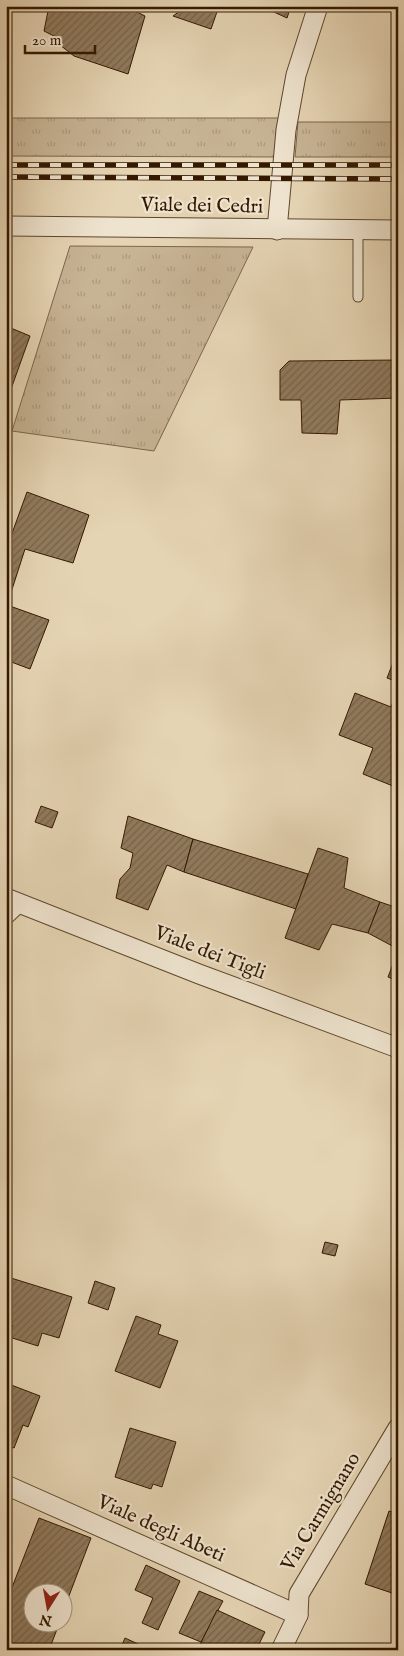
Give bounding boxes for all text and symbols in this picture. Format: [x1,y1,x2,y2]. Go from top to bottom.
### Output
scale bar [25,22,95,54]
text: 20 m [32,31,62,50]
street label: Viale dei Cedri [140,192,263,220]
street label: Viale dei Tigli [150,920,269,986]
street label: Via Carmignano [275,1448,366,1577]
street label: Viale degli Abeti [92,1489,229,1568]
north arrow [22,1584,72,1634]
text: N [38,1610,54,1630]

